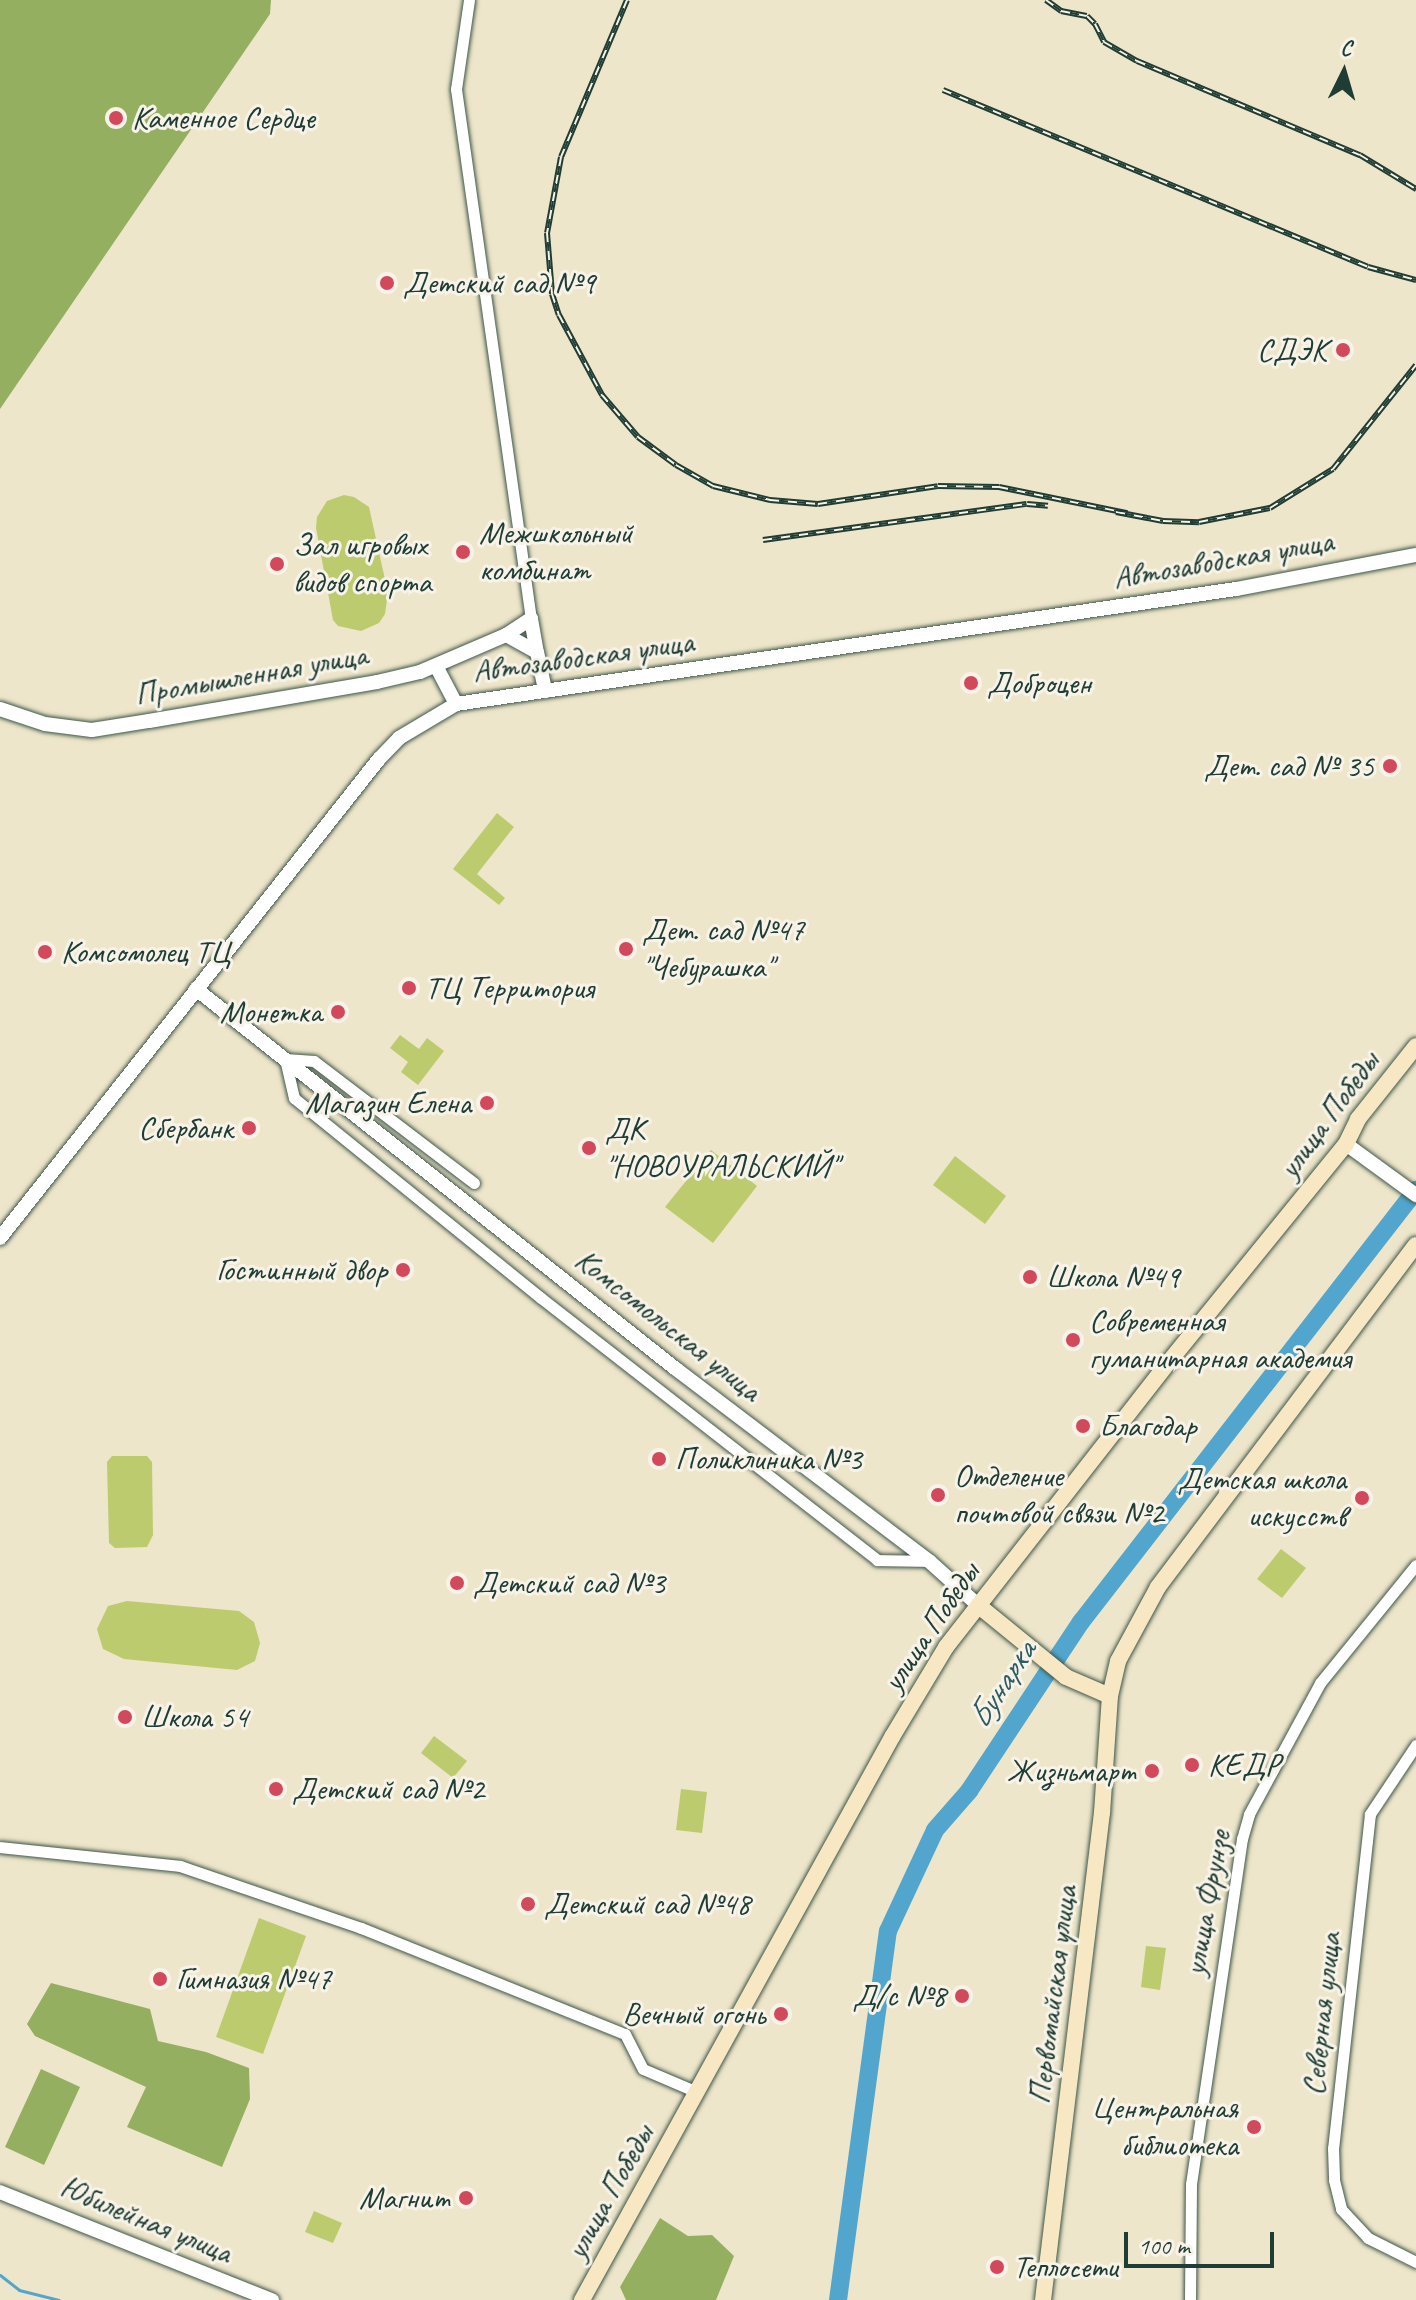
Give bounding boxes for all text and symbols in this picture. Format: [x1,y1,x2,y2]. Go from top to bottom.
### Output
north arrow [1304,32,1384,112]
text: С [1339,34,1353,63]
place label: Каменное Сердце [132,99,315,137]
marker: Каменное Сердце [107,109,125,127]
place label: Детский сад №9 [403,264,595,302]
marker: Детский сад №9 [378,274,396,292]
place label: СДЭК [1257,331,1327,369]
marker: СДЭК [1334,341,1352,359]
place label: Межшкольный комбинат [479,515,633,590]
street label: Автозаводская улица [1108,521,1338,599]
place label: Зал игровых видов спорта [293,527,429,602]
marker: Межшкольный комбинат [454,543,472,561]
marker: Зал игровых видов спорта [268,555,286,573]
street label: Автозаводская улица [468,622,698,692]
street label: Промышленная улица [131,636,371,714]
place label: Доброцен [987,664,1091,702]
marker: Доброцен [962,674,980,692]
place label: Дет. сад № 35 [1204,747,1374,785]
marker: Дет. сад № 35 [1381,757,1399,775]
place label: Дет. сад №47 "Чебурашка" [642,912,804,987]
place label: Комсомолец ТЦ [61,933,231,971]
marker: Дет. сад №47 "Чебурашка" [617,940,635,958]
marker: Комсомолец ТЦ [36,943,54,961]
place label: ТЦ Территория [425,969,591,1007]
marker: ТЦ Территория [400,979,418,997]
place label: Монетка [220,993,322,1031]
marker: Монетка [329,1003,347,1021]
street label: улица Победы [1270,1044,1388,1186]
place label: Магазин Елена [305,1084,471,1122]
marker: Магазин Елена [478,1094,496,1112]
place label: Сбербанк [138,1109,233,1147]
place label: ДК "НОВОУРАЛЬСКИЙ" [605,1111,838,1186]
marker: Сбербанк [240,1119,258,1137]
marker: ДК "НОВОУРАЛЬСКИЙ" [580,1139,598,1157]
street label: Комсомольская улица [566,1239,770,1411]
place label: Гостинный двор [216,1251,387,1289]
place label: Школа №49 [1046,1258,1180,1296]
marker: Гостинный двор [394,1261,412,1279]
marker: Школа №49 [1021,1268,1039,1286]
place label: Современная гуманитарная академия [1089,1303,1351,1378]
marker: Современная гуманитарная академия [1064,1331,1082,1349]
place label: Благодар [1099,1407,1197,1445]
marker: Благодар [1074,1417,1092,1435]
place label: Поликлиника №3 [675,1440,862,1478]
marker: Поликлиника №3 [650,1450,668,1468]
place label: Отделение почтовой связи №2 [954,1458,1164,1533]
place label: Детская школа искусств [1177,1461,1346,1536]
marker: Отделение почтовой связи №2 [929,1486,947,1504]
marker: Детская школа искусств [1353,1489,1371,1507]
street label: улица Победы [874,1555,988,1699]
place label: Детский сад №3 [473,1564,665,1602]
marker: Детский сад №3 [448,1574,466,1592]
water label: Бунарка [958,1633,1044,1735]
place label: Школа 54 [141,1698,248,1736]
marker: Школа 54 [116,1708,134,1726]
place label: КЕДР [1208,1746,1280,1784]
place label: Жизньмарт [1007,1752,1136,1790]
marker: КЕДР [1183,1756,1201,1774]
marker: Жизньмарт [1143,1762,1161,1780]
place label: Детский сад №2 [292,1770,484,1808]
marker: Детский сад №2 [267,1780,285,1798]
street label: улица Фрунзе [1176,1829,1238,1977]
street label: Первомайская улица [1020,1883,1086,2107]
place label: Детский сад №48 [544,1885,750,1923]
marker: Детский сад №48 [519,1895,537,1913]
street label: Северная улица [1294,1930,1350,2098]
place label: Гимназия №47 [176,1960,331,1998]
marker: Гимназия №47 [151,1970,169,1988]
place label: Д/с №8 [852,1977,946,2015]
marker: Д/с №8 [953,1987,971,2005]
place label: Вечный огонь [623,1995,765,2033]
marker: Вечный огонь [772,2005,790,2023]
place label: Центральная библиотека [1091,2090,1238,2165]
street label: улица Победы [558,2118,662,2266]
marker: Центральная библиотека [1245,2118,1263,2136]
street label: Юбилейная улица [53,2168,239,2272]
place label: Магнит [359,2179,450,2217]
marker: Магнит [457,2189,475,2207]
scale bar [1128,2216,1278,2266]
text: 100 m [1138,2231,1190,2261]
place label: Теплосети [1013,2248,1118,2286]
marker: Теплосети [988,2258,1006,2276]

